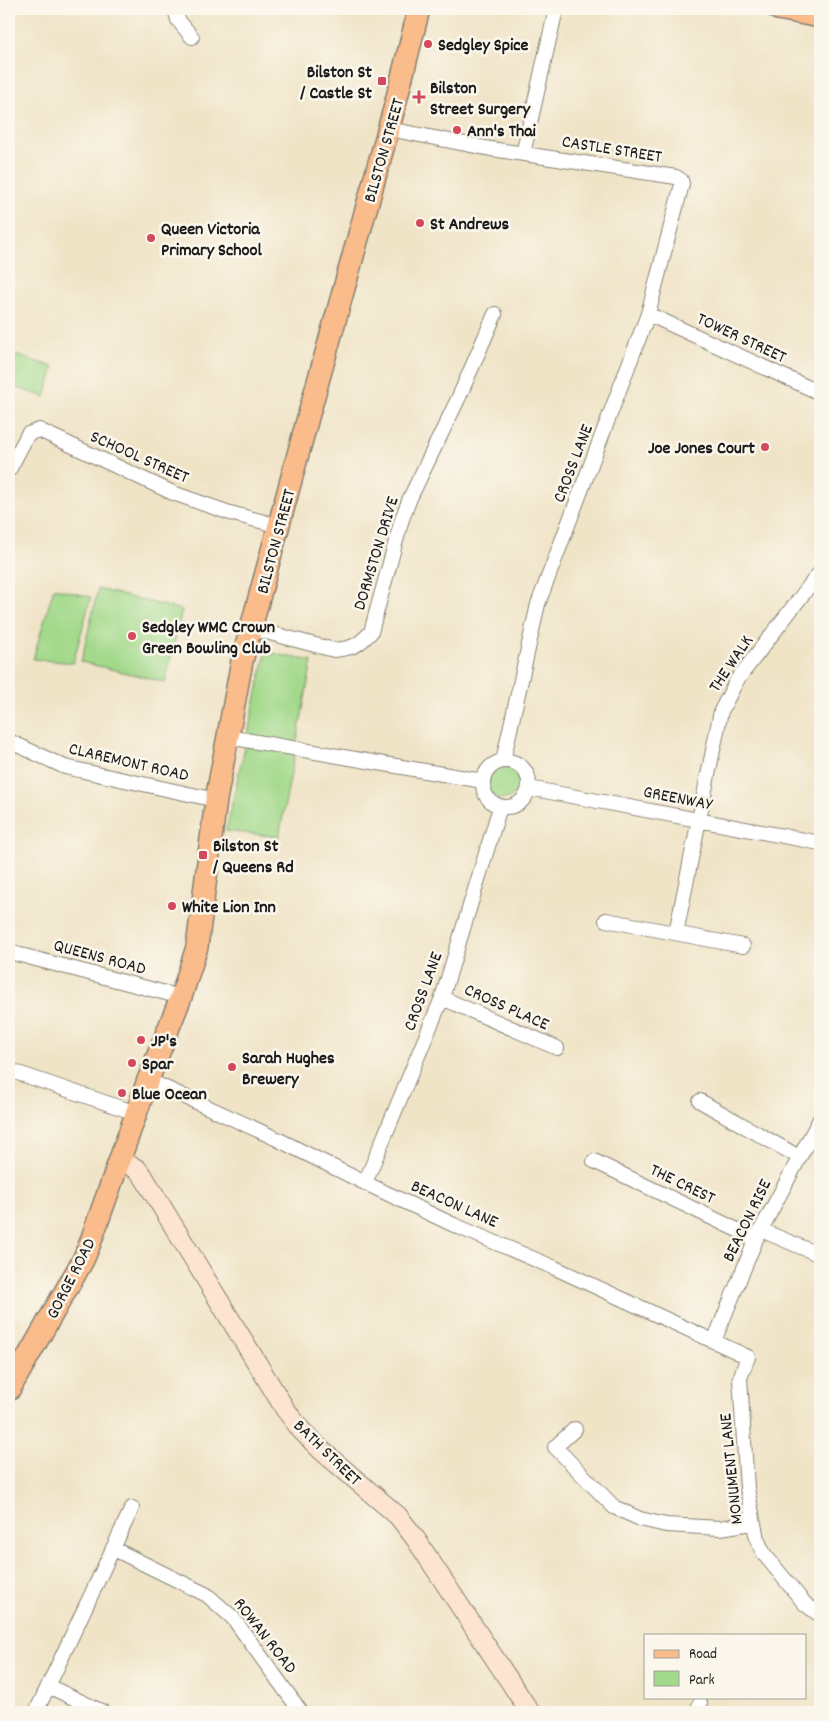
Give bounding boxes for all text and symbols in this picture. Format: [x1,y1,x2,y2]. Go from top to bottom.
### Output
place label: Sedgley Spice [438,34,529,59]
marker: Sedgley Spice [422,38,434,50]
place label: Bilston St / Castle St [299,61,372,107]
marker: Bilston St / Castle St [376,75,388,87]
place label: Bilston Street Surgery [430,77,531,123]
marker: Bilston Street Surgery [412,90,426,104]
street label: BILSTON STREET [359,96,412,206]
place label: Ann's Thai [467,120,537,145]
marker: Ann's Thai [451,124,463,136]
street label: CASTLE STREET [560,130,663,171]
place label: St Andrews [430,213,509,238]
marker: St Andrews [414,217,426,229]
place label: Queen Victoria Primary School [161,218,262,264]
marker: Queen Victoria Primary School [145,232,157,244]
street label: TOWER STREET [692,308,790,371]
street label: CROSS LANE [548,421,601,507]
street label: SCHOOL STREET [86,425,192,491]
place label: Joe Jones Court [648,437,755,462]
marker: Joe Jones Court [759,441,771,453]
street label: BILSTON STREET [251,487,303,597]
street label: DORMSTON DRIVE [348,494,407,614]
place label: Sedgley WMC Crown Green Bowling Club [142,616,275,662]
marker: Sedgley WMC Crown Green Bowling Club [126,630,138,642]
street label: THE WALK [704,631,760,698]
street label: CLAREMONT ROAD [66,737,191,789]
street label: GREENWAY [641,781,716,819]
place label: Bilston St / Queens Rd [212,835,294,881]
marker: Bilston St / Queens Rd [197,849,209,861]
place label: White Lion Inn [182,896,276,921]
marker: White Lion Inn [166,900,178,912]
street label: QUEENS ROAD [50,934,148,983]
street label: CROSS LANE [399,949,450,1035]
street label: CROSS PLACE [460,978,552,1038]
place label: JP's [151,1030,177,1055]
marker: JP's [135,1034,147,1046]
place label: Sarah Hughes Brewery [242,1047,335,1093]
place label: Spar [142,1053,174,1078]
marker: Spar [126,1057,138,1069]
marker: Sarah Hughes Brewery [226,1061,238,1073]
place label: Blue Ocean [132,1083,207,1108]
marker: Blue Ocean [116,1087,128,1099]
street label: THE CREST [645,1159,719,1212]
street label: BEACON LANE [406,1175,502,1236]
street label: BEACON RISE [717,1176,779,1267]
street label: GORGE ROAD [41,1234,103,1324]
street label: MONUMENT LANE [714,1412,751,1526]
street label: BATH STREET [287,1415,366,1493]
street label: ROWAN ROAD [226,1593,302,1680]
legend [644,1634,806,1698]
text: Road [689,1644,717,1666]
text: Park [689,1670,715,1692]

